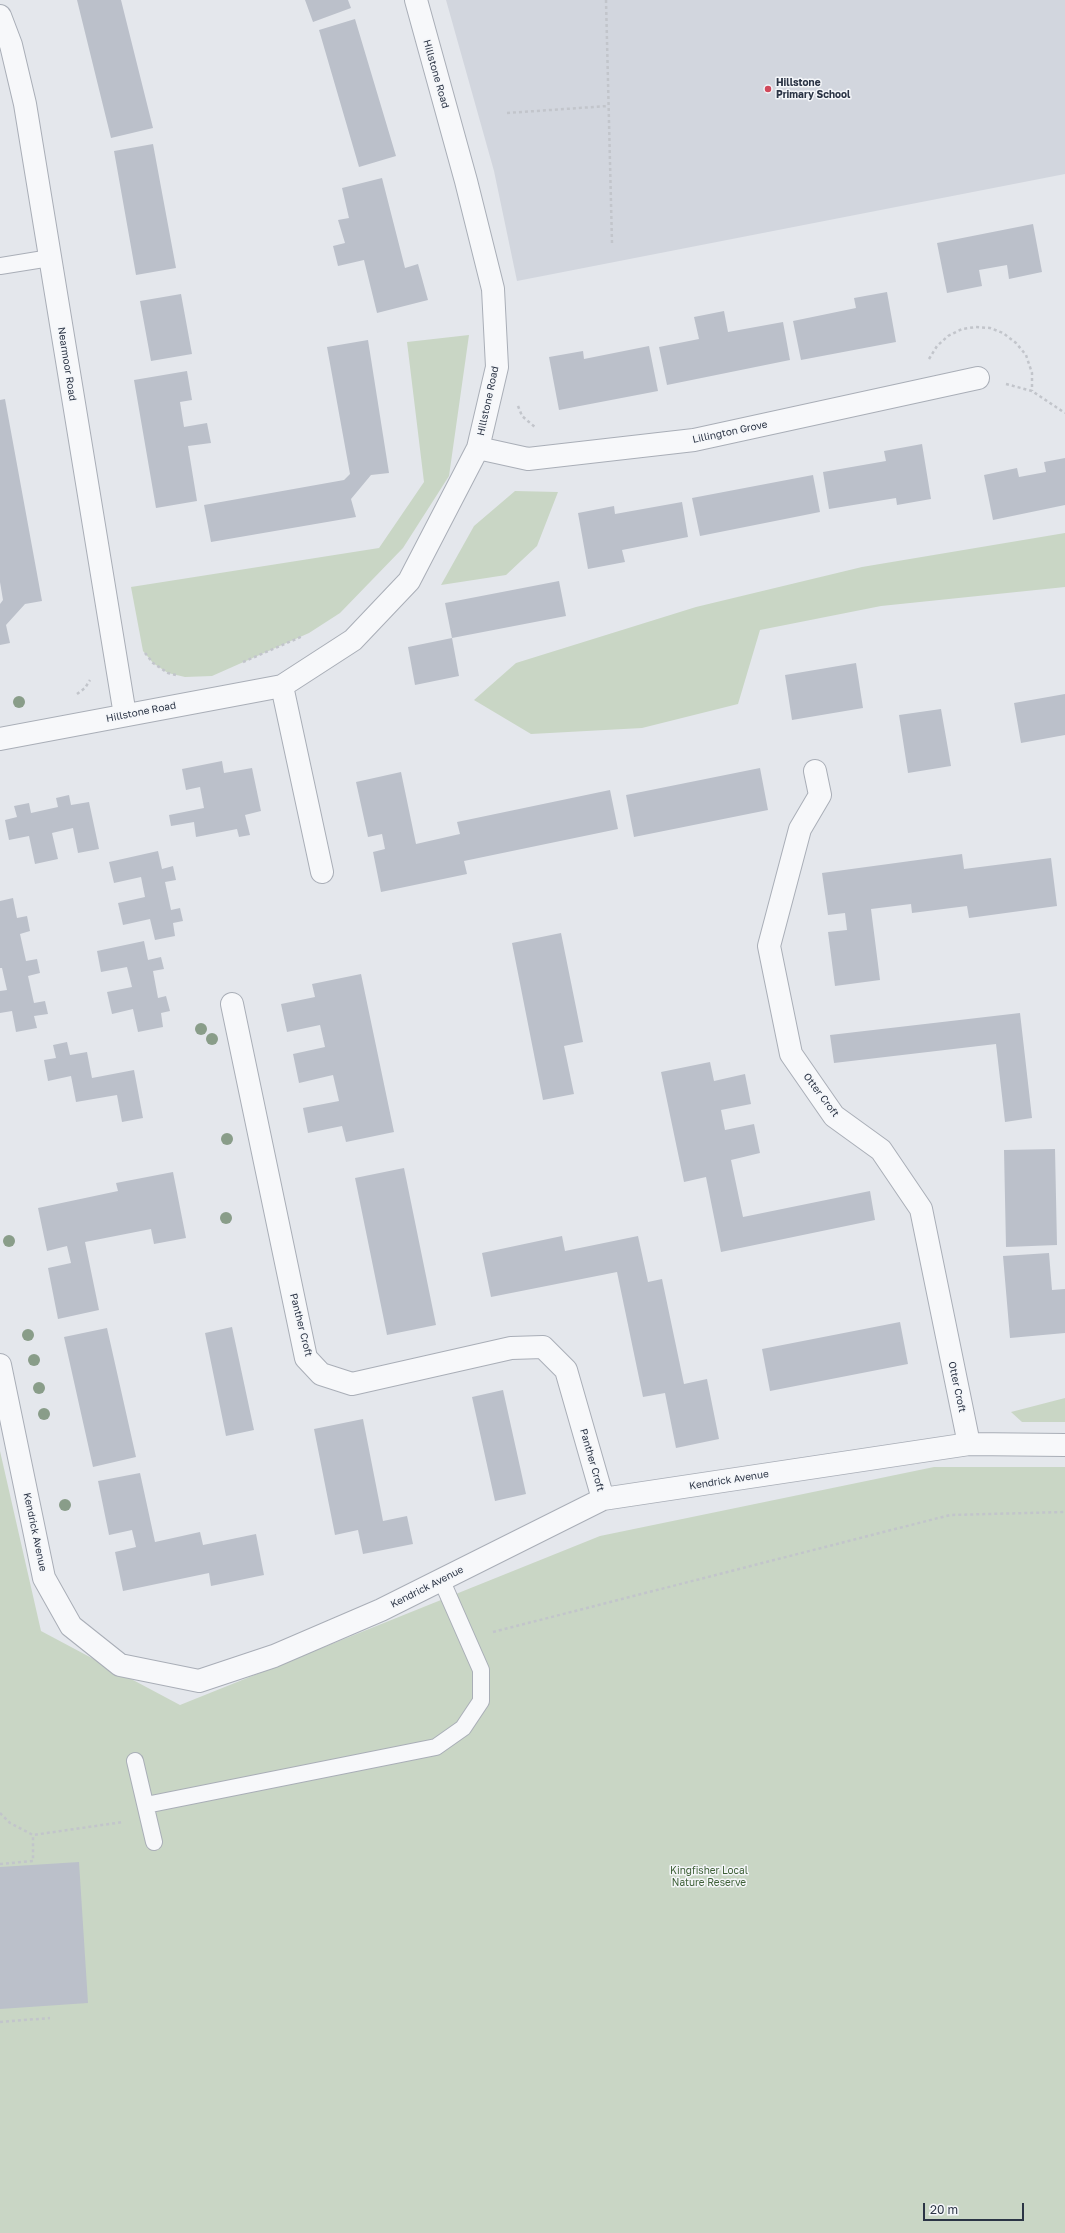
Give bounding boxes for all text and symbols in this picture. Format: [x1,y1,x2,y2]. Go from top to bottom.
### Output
street label: Hillstone Road [420,38,452,110]
place label: Hillstone Primary School [776,77,850,100]
marker: Hillstone Primary School [763,84,773,94]
street label: Nearmoor Road [55,326,79,402]
street label: Hillstone Road [475,365,501,437]
street label: Lillington Grove [691,418,769,446]
street label: Hillstone Road [105,699,177,725]
street label: Otter Croft [801,1071,841,1119]
street label: Panther Croft [287,1292,315,1358]
street label: Otter Croft [946,1360,968,1414]
street label: Panther Croft [577,1427,607,1493]
street label: Kendrick Avenue [688,1468,770,1492]
street label: Kendrick Avenue [21,1491,49,1573]
street label: Kendrick Avenue [389,1563,465,1611]
park label: Kingfisher Local Nature Reserve [670,1865,748,1888]
scale bar [925,2195,1026,2221]
text: 20 m [930,2202,958,2217]

